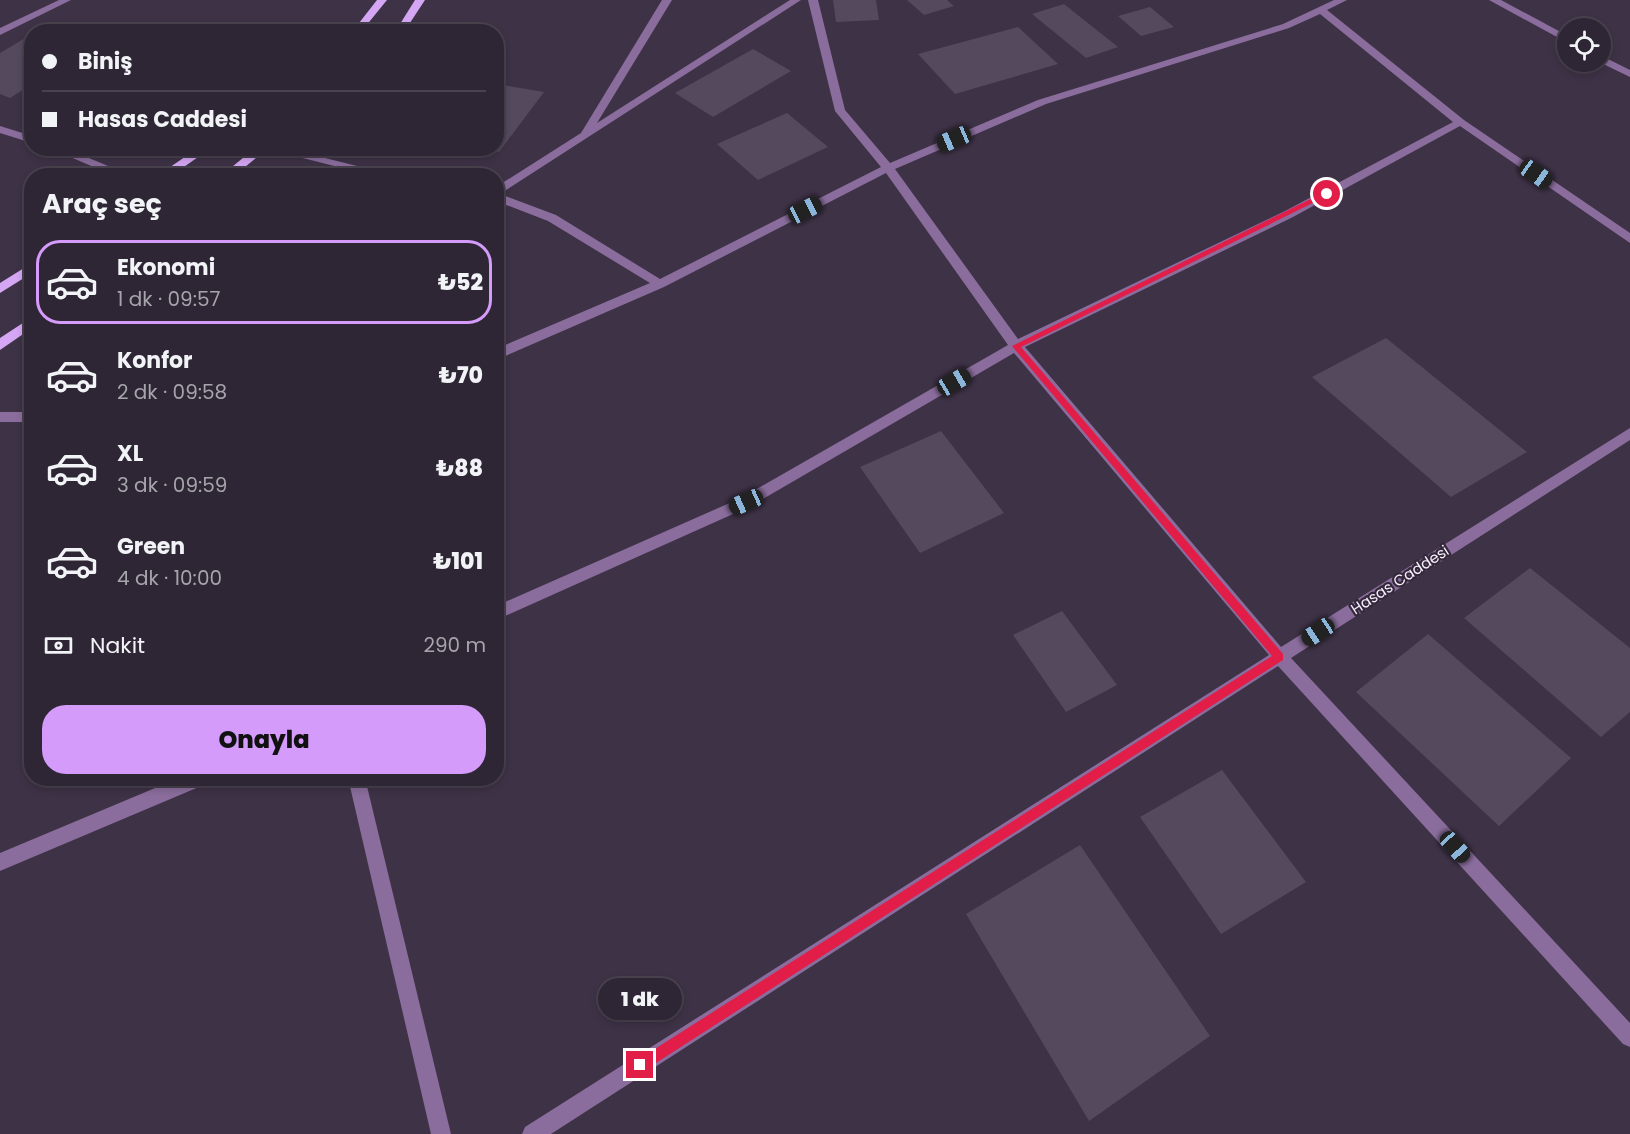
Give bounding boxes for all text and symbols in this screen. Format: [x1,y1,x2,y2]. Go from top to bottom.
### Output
map controls [1557,18,1611,72]
button: locate [1557,18,1611,72]
text: Biniş [78,46,133,77]
text: Hasas Caddesi [78,104,247,135]
car [934,124,974,154]
car [1516,156,1556,192]
route start [1313,180,1340,207]
text: Araç seç [42,185,162,222]
car [785,194,825,226]
text: Ekonomi [117,252,215,283]
icon: car [45,255,99,309]
text: ₺52 [438,267,483,298]
text: 1 dk · 09:57 [117,285,220,313]
text: Konfor [117,345,193,376]
icon: car [45,348,99,402]
text: ₺70 [439,360,483,391]
car [934,365,974,399]
text: 2 dk · 09:58 [117,378,227,406]
text: XL [117,438,143,469]
icon: car [45,441,99,495]
text: ₺88 [436,453,483,484]
text: 3 dk · 09:59 [117,471,227,499]
car [726,486,766,518]
text: Green [117,531,185,562]
icon: car [45,534,99,588]
street label: Hasas Caddesi [1347,540,1453,619]
text: ₺101 [433,546,483,577]
text: 4 dk · 10:00 [117,564,222,592]
car [1298,615,1338,649]
icon: cash [42,629,75,662]
text: Nakit [90,630,145,661]
text: 290 m [423,631,486,659]
button: Onayla [42,705,486,774]
car [1436,828,1474,866]
callout: 1 dk [598,978,682,1020]
text: 1 dk [621,985,659,1013]
route end [626,1051,653,1078]

